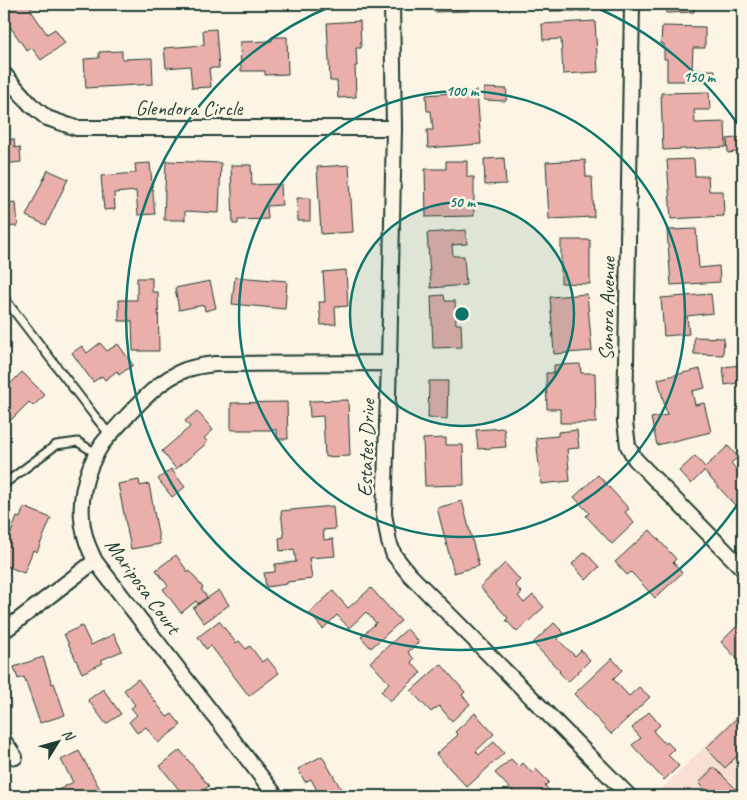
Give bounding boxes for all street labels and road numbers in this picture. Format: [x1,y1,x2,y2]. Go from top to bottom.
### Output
street label: Glendora Circle [136,95,244,121]
street label: Sonora Avenue [593,256,621,361]
street label: Estates Drive [351,396,381,497]
street label: Mariposa Court [100,533,188,641]

